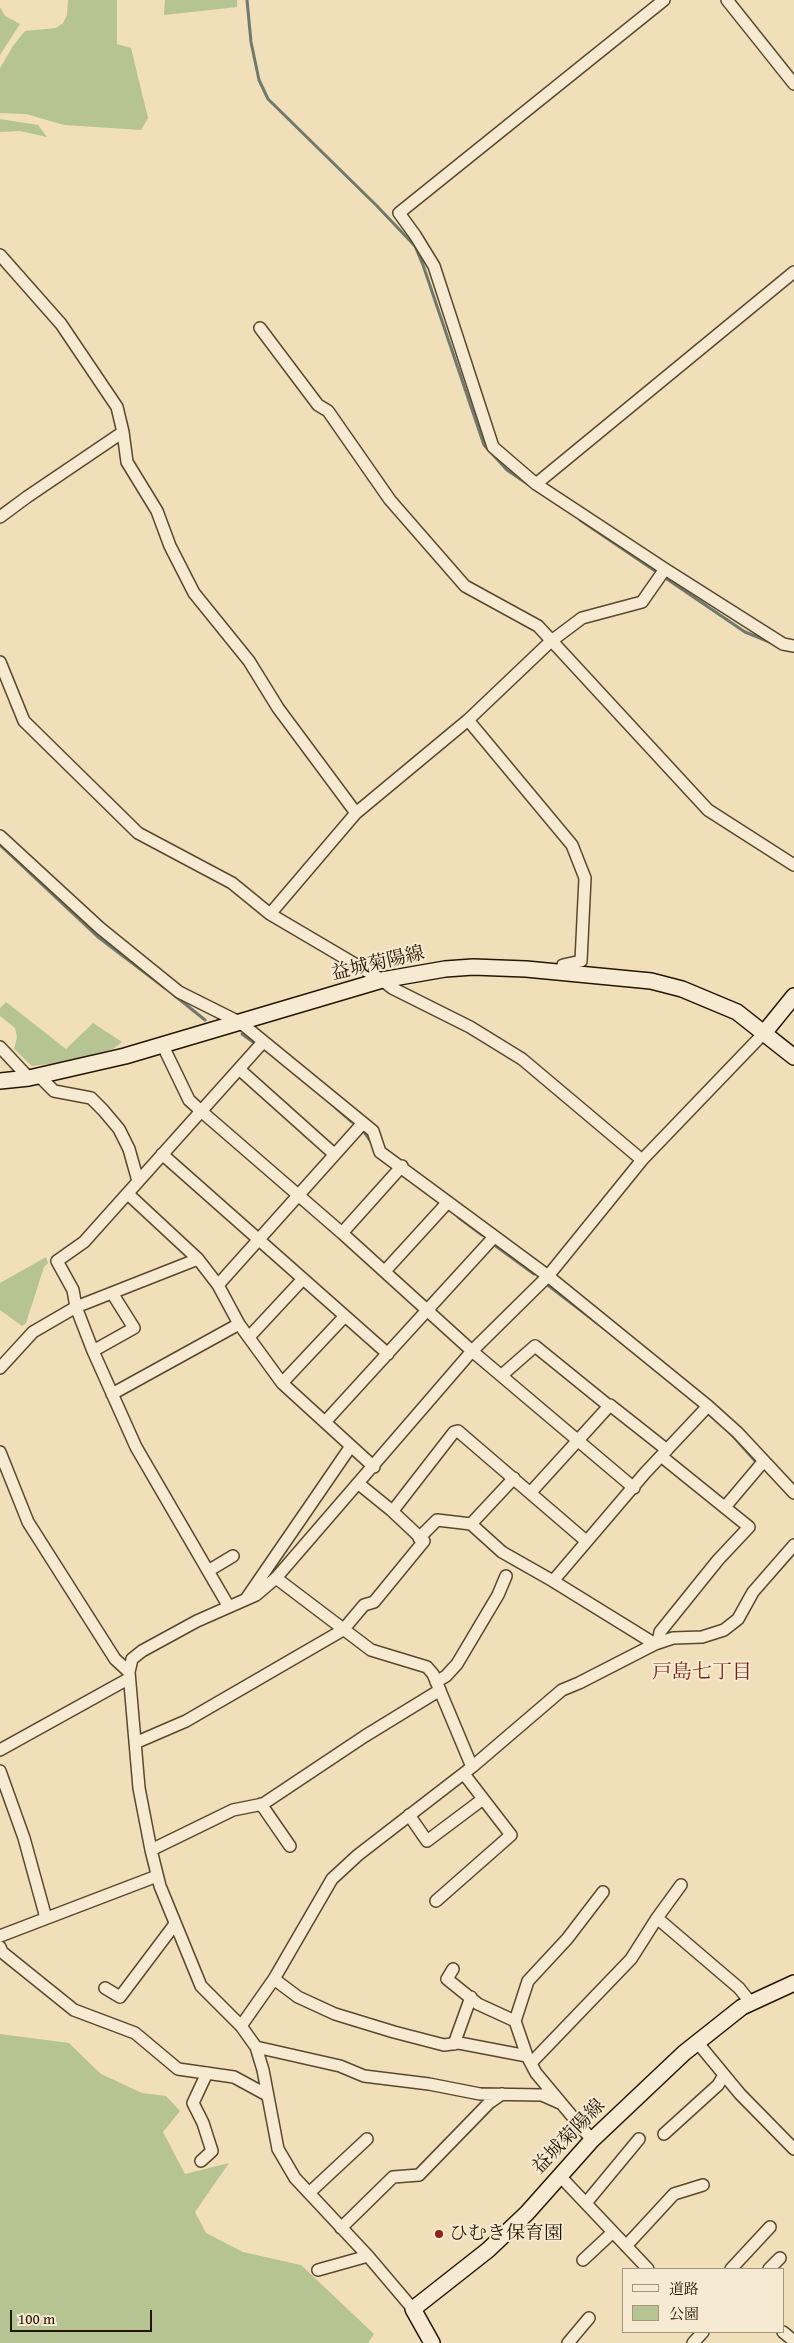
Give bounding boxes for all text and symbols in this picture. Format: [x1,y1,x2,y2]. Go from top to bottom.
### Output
street label: 益城菊陽線 [329,942,427,986]
district label: 戸島七丁目 [652,1661,752,1685]
street label: 益城菊陽線 [528,2095,610,2179]
place label: ひむき保育園 [449,2223,563,2245]
marker: ひむき保育園 [433,2228,445,2240]
legend [622,2268,784,2333]
text: 道路 [669,2278,699,2299]
scale bar [12,2300,155,2332]
text: 公園 [669,2303,699,2324]
text: 100 m [18,2308,55,2329]

